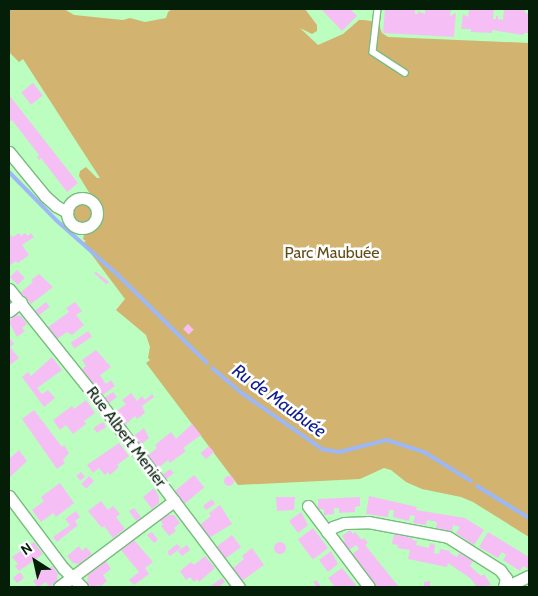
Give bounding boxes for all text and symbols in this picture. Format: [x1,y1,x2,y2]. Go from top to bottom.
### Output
park label: Parc Maubuée [285,243,379,263]
water label: Ru de Maubuée [228,360,330,442]
street label: Rue Albert Menier [82,383,170,491]
north arrow [10,536,60,586]
text: N [17,538,36,559]

